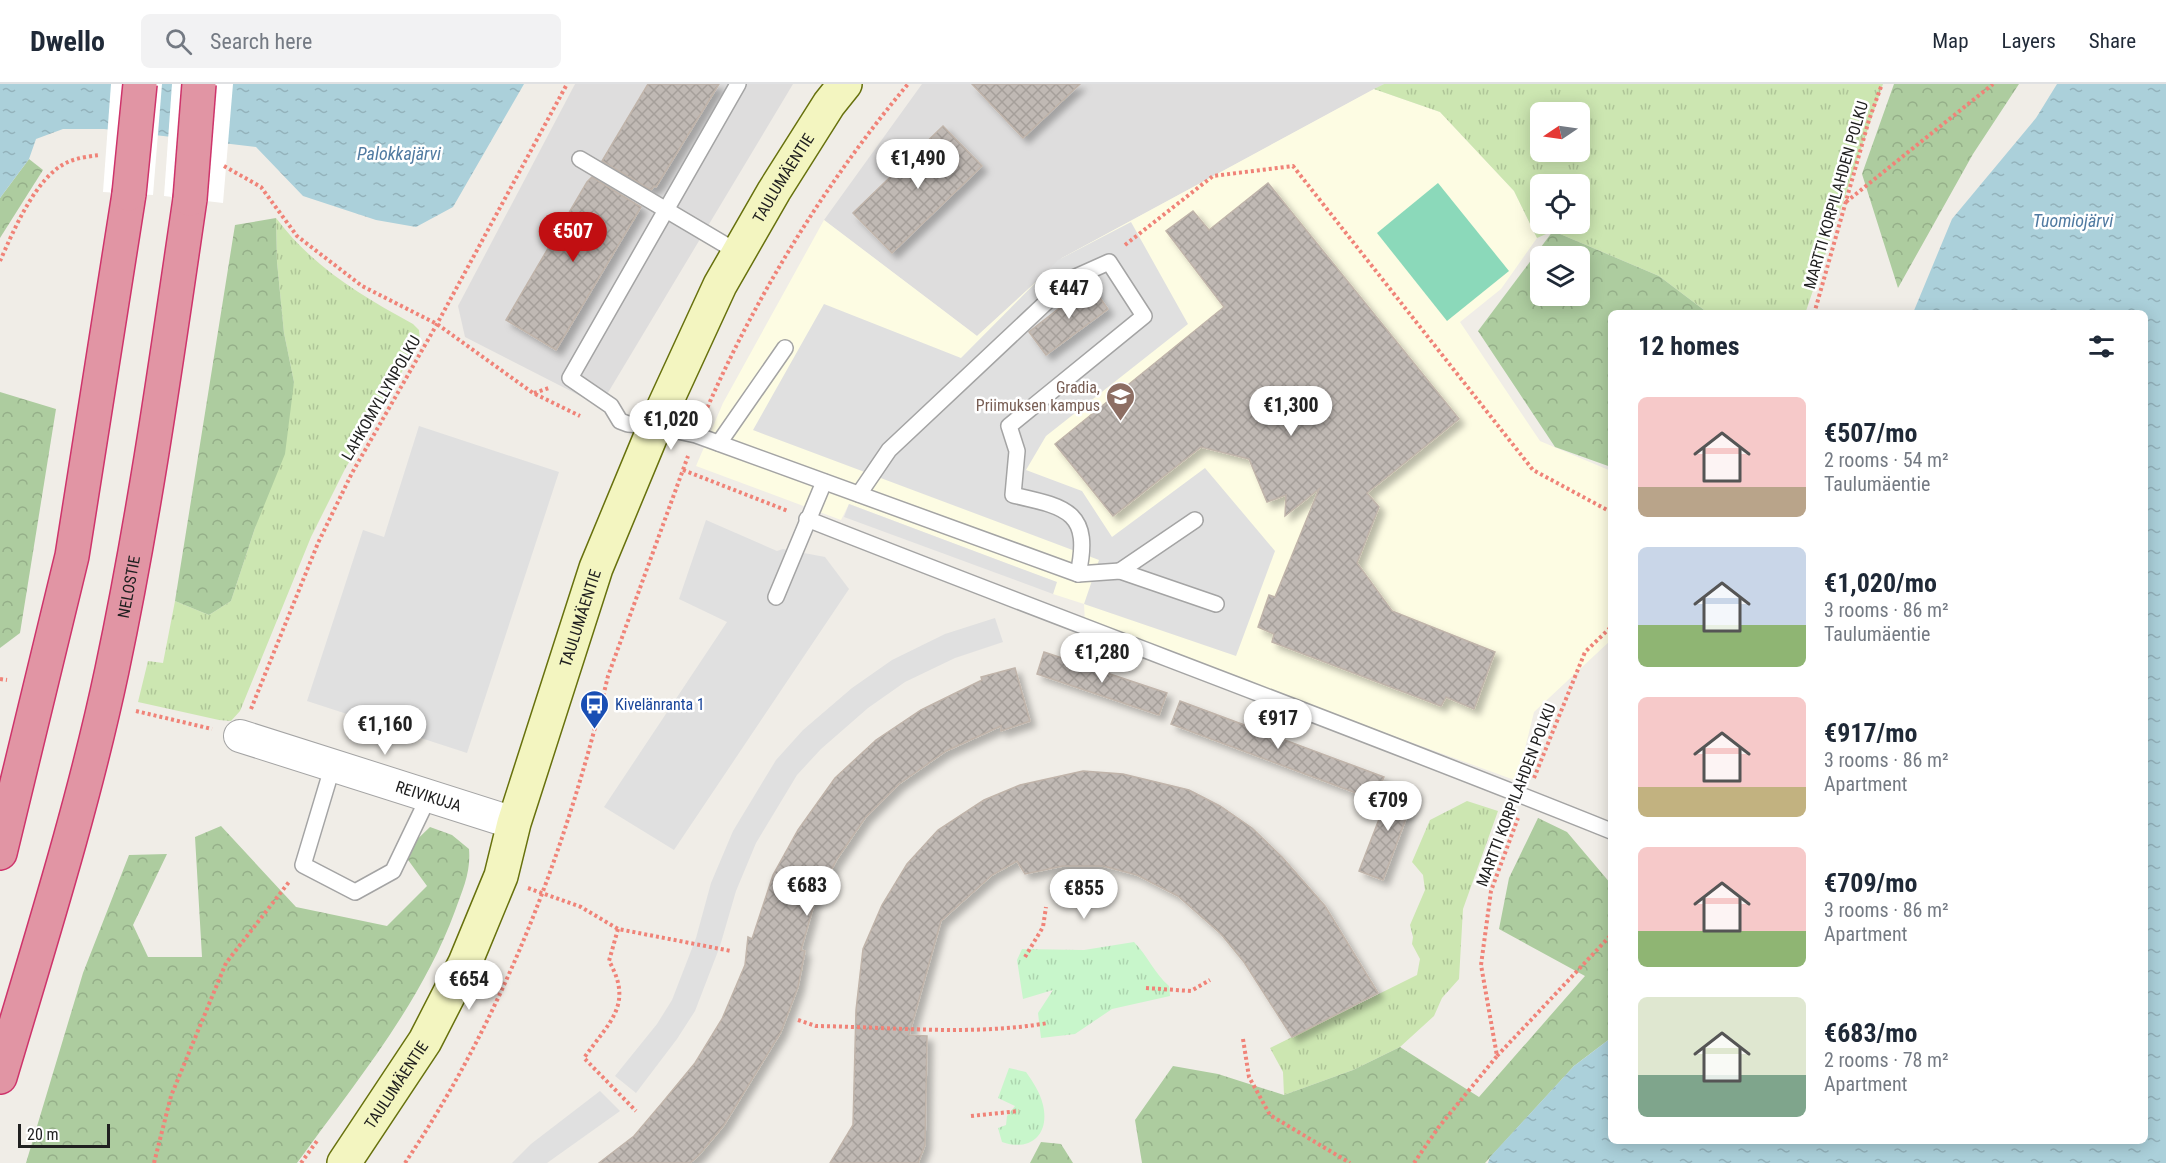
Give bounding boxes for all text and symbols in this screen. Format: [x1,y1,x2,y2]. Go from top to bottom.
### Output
search box [141,14,561,68]
text: Dwello [30,25,105,58]
icon: search [162,25,195,58]
text: Search here [210,29,312,54]
text: Map [1932,29,1969,53]
text: Layers [2002,29,2056,53]
text: Share [2089,29,2136,53]
street label: MARTTI KORPILAHDEN POLKU [1800,99,1872,291]
north arrow [1530,102,1590,162]
map controls [1530,102,1590,306]
street label: TAULUMÄENTIE [748,130,818,226]
pin: €1,490 [869,139,967,190]
water label: Palokkajärvi [357,143,442,164]
text: €1,490 [890,146,946,170]
button: locate [1530,174,1590,234]
water label: Tuomiojärvi [2033,210,2114,231]
pin: €507 [537,212,609,263]
text: €507 [553,219,593,243]
button: layers [1530,246,1590,306]
pin: €447 [1033,269,1105,320]
text: €447 [1049,276,1089,300]
icon: filters [2085,330,2118,363]
text: 12 homes [1638,331,1740,361]
street label: LAHKOMYLLYNPOLKU [338,332,424,464]
place label: Gradia, Priimuksen kampus [976,378,1100,415]
school or university icon: Gradia, Priimuksen kampus [1105,380,1137,422]
pin: €1,300 [1242,386,1340,437]
text: €1,300 [1263,393,1319,417]
pin: €1,020 [622,400,720,451]
text: €1,020 [643,407,699,431]
text: €507/mo [1824,418,1917,448]
icon: home [1686,421,1758,493]
text: 2 rooms · 54 m² [1824,448,1949,472]
text: Taulumäentie [1824,472,1930,496]
street label: NELOSTIE [113,554,144,620]
street label: TAULUMÄENTIE [555,567,604,669]
text: €1,020/mo [1824,568,1937,598]
icon: home [1686,571,1758,643]
text: 3 rooms · 86 m² [1824,598,1949,622]
text: Taulumäentie [1824,622,1930,646]
pin: €1,280 [1053,633,1151,684]
text: €1,280 [1074,640,1130,664]
bus stop icon: Kivelänranta 1 [578,688,610,730]
place label: Kivelänranta 1 [615,695,705,714]
pin: €917 [1242,699,1314,750]
street label: MARTTI KORPILAHDEN POLKU [1472,701,1560,889]
pin: €1,160 [336,705,434,756]
text: €917 [1258,706,1298,730]
text: €1,160 [357,712,413,736]
text: €917/mo [1824,718,1917,748]
icon: home [1686,721,1758,793]
text: 3 rooms · 86 m² [1824,748,1949,772]
text: Apartment [1824,772,1908,796]
street label: REIVIKUJA [393,777,464,815]
pin: €709 [1352,781,1424,832]
text: €709 [1368,788,1408,812]
pin: €683 [771,866,843,917]
text: €709/mo [1824,868,1917,898]
pin: €855 [1048,869,1120,920]
icon: home [1686,871,1758,943]
text: €683 [787,873,827,897]
text: €855 [1064,876,1104,900]
text: 3 rooms · 86 m² [1824,898,1949,922]
text: Apartment [1824,922,1908,946]
pin: €654 [433,960,505,1011]
text: €654 [449,967,489,991]
text: €683/mo [1824,1018,1917,1048]
icon: home [1686,1021,1758,1093]
street label: TAULUMÄENTIE [360,1037,432,1132]
text: 2 rooms · 78 m² [1824,1048,1949,1072]
text: Apartment [1824,1072,1908,1096]
scale bar [18,1121,110,1148]
text: 20 m [27,1125,59,1144]

